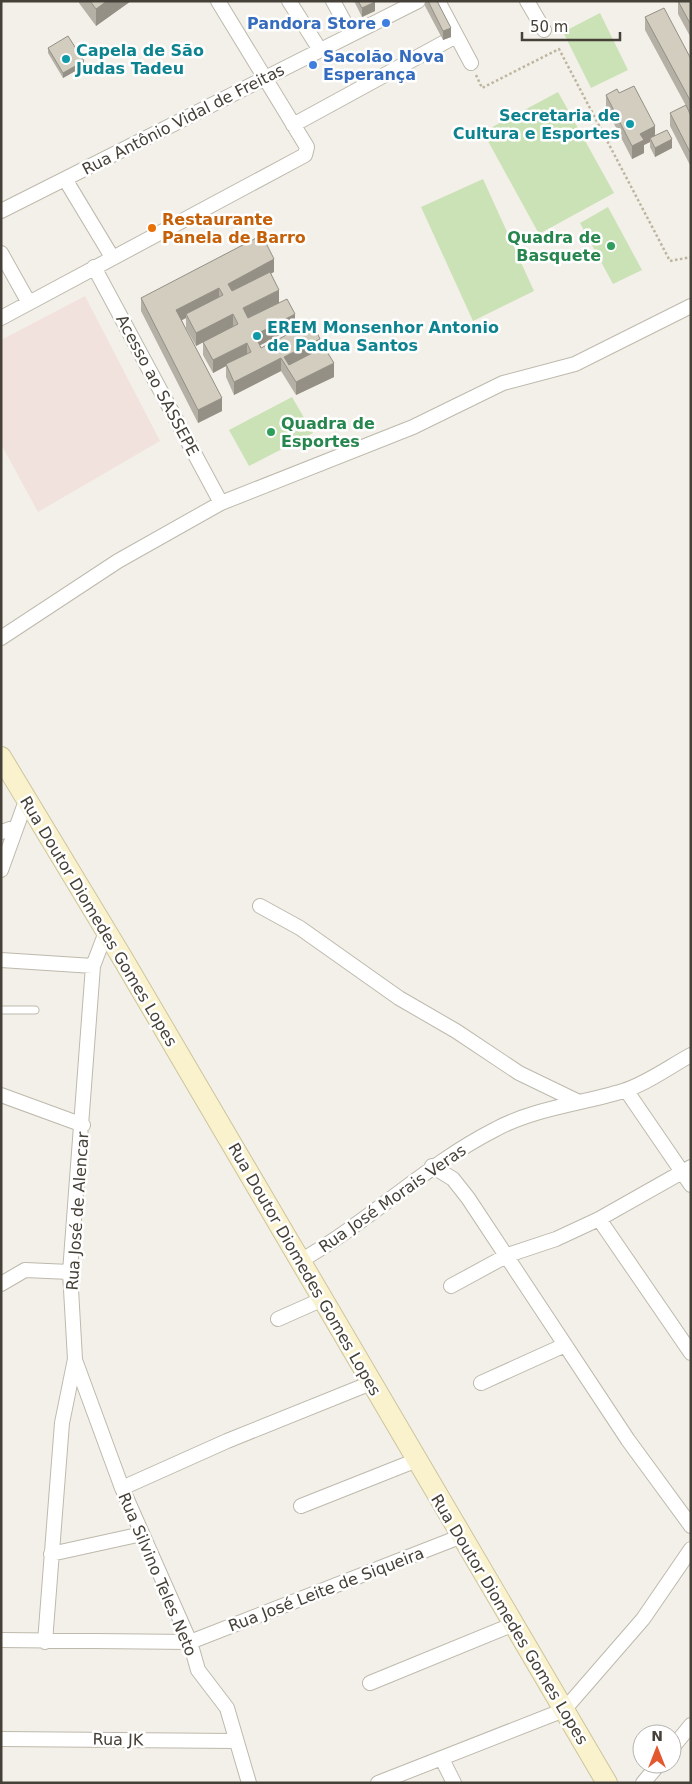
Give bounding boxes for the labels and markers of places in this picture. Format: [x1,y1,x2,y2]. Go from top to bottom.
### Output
place label: Pandora Store [247,14,376,33]
marker: Pandora Store [380,17,392,29]
place label: Capela de São Judas Tadeu [75,41,204,78]
place label: Sacolão Nova Esperança [323,47,444,84]
marker: Capela de São Judas Tadeu [60,53,72,65]
marker: Sacolão Nova Esperança [307,59,319,71]
place label: Secretaria de Cultura e Esportes [453,106,620,143]
marker: Secretaria de Cultura e Esportes [624,118,636,130]
place label: Restaurante Panela de Barro [162,210,306,247]
marker: Restaurante Panela de Barro [146,222,158,234]
place label: Quadra de Basquete [507,228,601,265]
marker: Quadra de Basquete [605,240,617,252]
place label: EREM Monsenhor Antonio de Padua Santos [267,318,499,355]
marker: EREM Monsenhor Antonio de Padua Santos [251,330,263,342]
place label: Quadra de Esportes [281,414,375,451]
marker: Quadra de Esportes [265,426,277,438]

